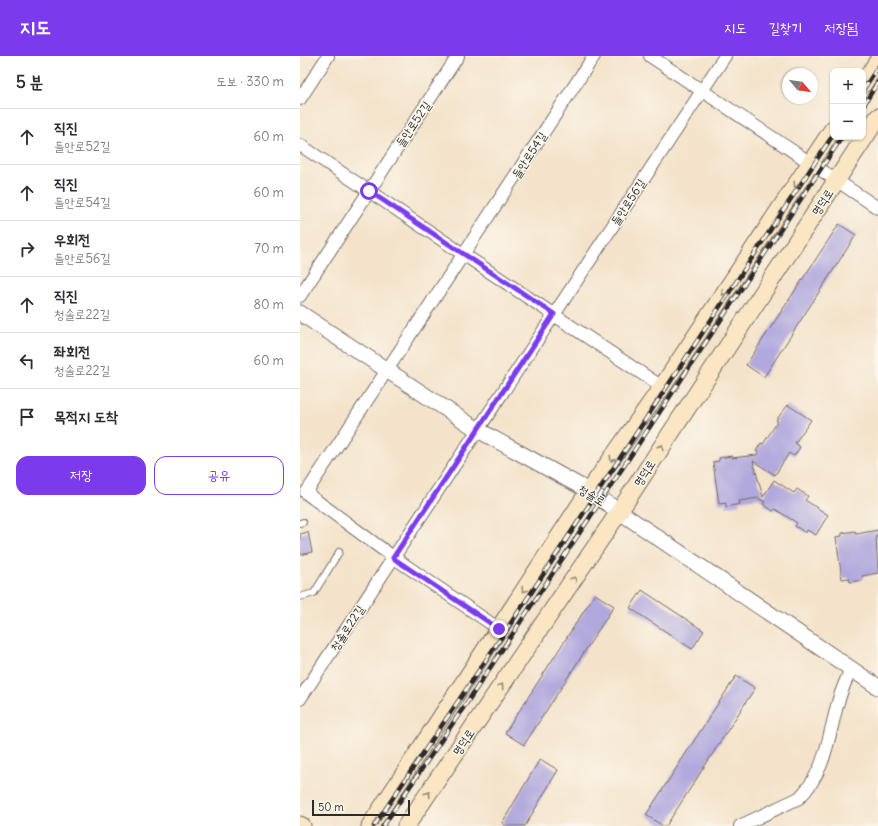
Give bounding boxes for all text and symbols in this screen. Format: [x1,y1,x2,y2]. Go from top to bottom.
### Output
text: 지도 [20,15,51,39]
text: 지도 [724,19,746,37]
text: 길찾기 [768,19,802,37]
text: 저장됨 [824,19,858,37]
north arrow [782,68,818,104]
map controls [830,68,866,140]
button: + [830,68,866,104]
text: 5 분 [16,71,44,93]
text: 도보 · 330 m [216,73,284,90]
street label: 들안로52길 [392,98,434,150]
button: − [830,104,866,140]
text: 직진 [54,118,78,137]
icon: ahead [16,126,38,148]
text: 60 m [253,128,284,145]
street label: 들안로54길 [508,129,550,181]
text: 들안로52길 [54,138,110,155]
text: 직진 [54,174,78,193]
street label: 들안로56길 [607,176,649,228]
one-way arrow [793,181,801,188]
icon: ahead [16,182,38,204]
route start [360,182,378,200]
text: 60 m [253,184,284,201]
street label: 명덕로 [808,186,836,218]
text: 들안로54길 [54,194,111,211]
text: 우회전 [54,230,90,249]
icon: right [16,238,38,260]
text: 70 m [255,240,284,257]
text: 들안로56길 [54,250,111,267]
text: 직진 [54,286,78,305]
one-way arrow [721,289,729,296]
icon: ahead [16,294,38,316]
text: 80 m [253,296,284,313]
text: 청솔로22길 [54,306,110,323]
text: 좌회전 [54,342,90,361]
icon: left [16,350,38,372]
text: 60 m [253,352,284,369]
text: 청솔로22길 [54,362,110,379]
icon: arrive [16,406,38,428]
text: 목적지 도착 [54,407,118,426]
one-way arrow [657,444,664,451]
one-way arrow [610,454,617,461]
button: 저장 [16,456,146,495]
button: 공유 [154,456,284,495]
street label: 명덕로 [630,457,658,489]
street label: 청솔로 [576,481,608,509]
one-way arrow [569,576,576,583]
one-way arrow [522,586,529,593]
street label: 청솔로22길 [327,602,368,654]
route end [490,620,508,638]
one-way arrow [496,683,504,690]
street label: 명덕로 [449,726,477,758]
one-way arrow [423,791,431,798]
scale bar [312,798,410,817]
text: 50 m [318,800,344,814]

